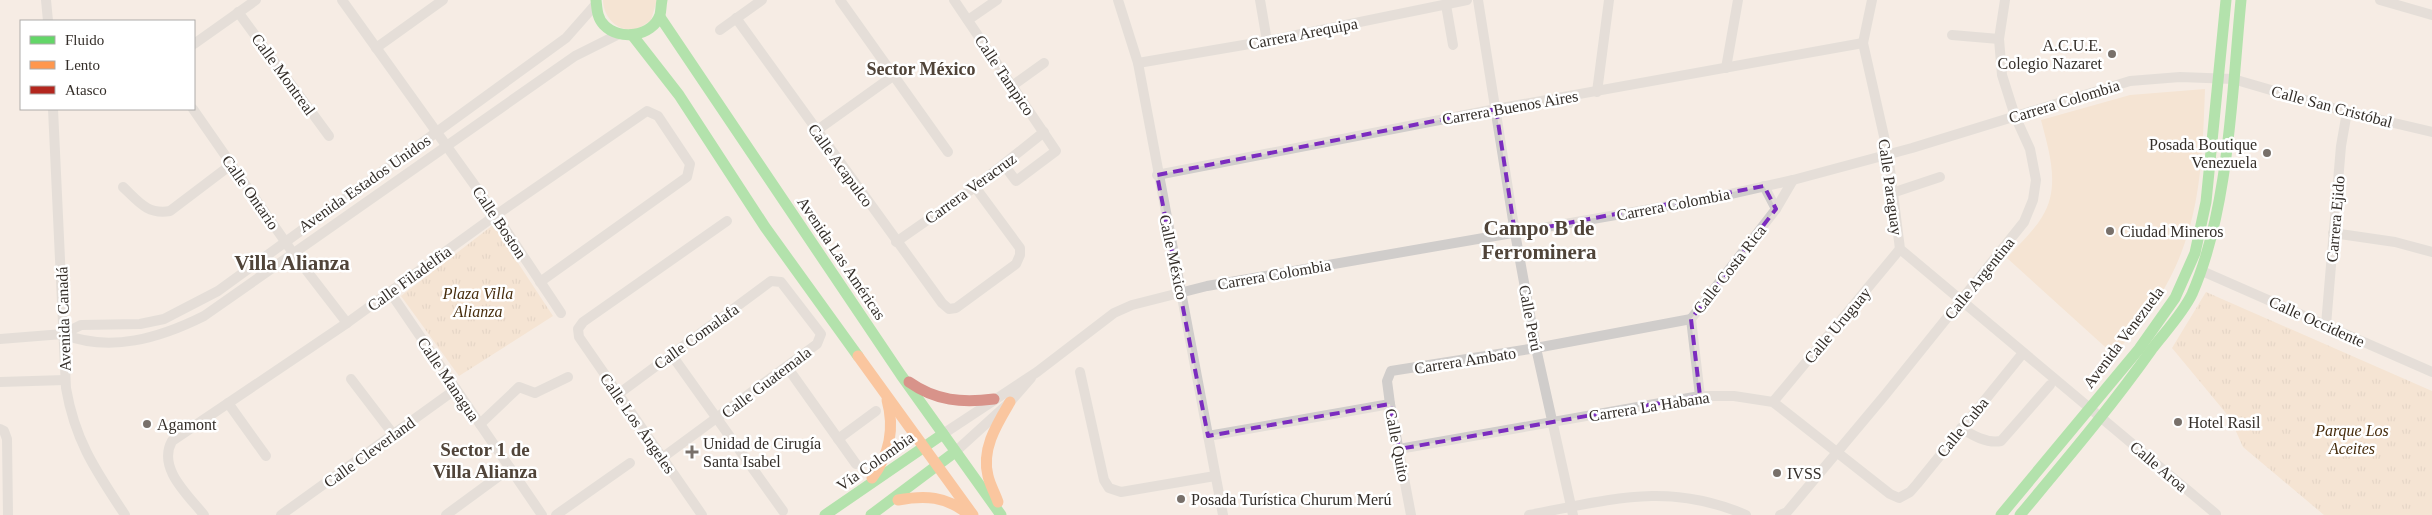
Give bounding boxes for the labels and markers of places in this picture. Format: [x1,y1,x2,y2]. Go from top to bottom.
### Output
place label: A.C.U.E. Colegio Nazaret [1998,37,2103,73]
marker: A.C.U.E. Colegio Nazaret [2106,48,2118,60]
place label: Posada Boutique Venezuela [2149,136,2257,171]
marker: Posada Boutique Venezuela [2261,147,2273,159]
place label: Ciudad Mineros [2120,223,2224,240]
marker: Ciudad Mineros [2104,225,2116,237]
place label: Hotel Rasil [2188,414,2261,431]
place label: Agamont [157,416,217,434]
marker: Hotel Rasil [2172,416,2184,428]
marker: Agamont [141,418,153,430]
place label: Unidad de Cirugía Santa Isabel [703,435,821,470]
marker: Unidad de Cirugía Santa Isabel [685,445,699,459]
place label: IVSS [1787,465,1822,482]
marker: IVSS [1771,467,1783,479]
place label: Posada Turística Churum Merú [1191,491,1391,508]
marker: Posada Turística Churum Merú [1175,493,1187,505]

